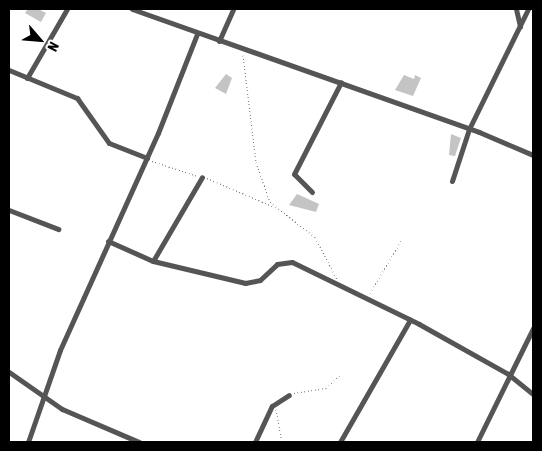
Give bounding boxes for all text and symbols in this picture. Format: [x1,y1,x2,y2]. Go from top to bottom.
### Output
north arrow [15,15,65,65]
text: N [44,39,62,54]

